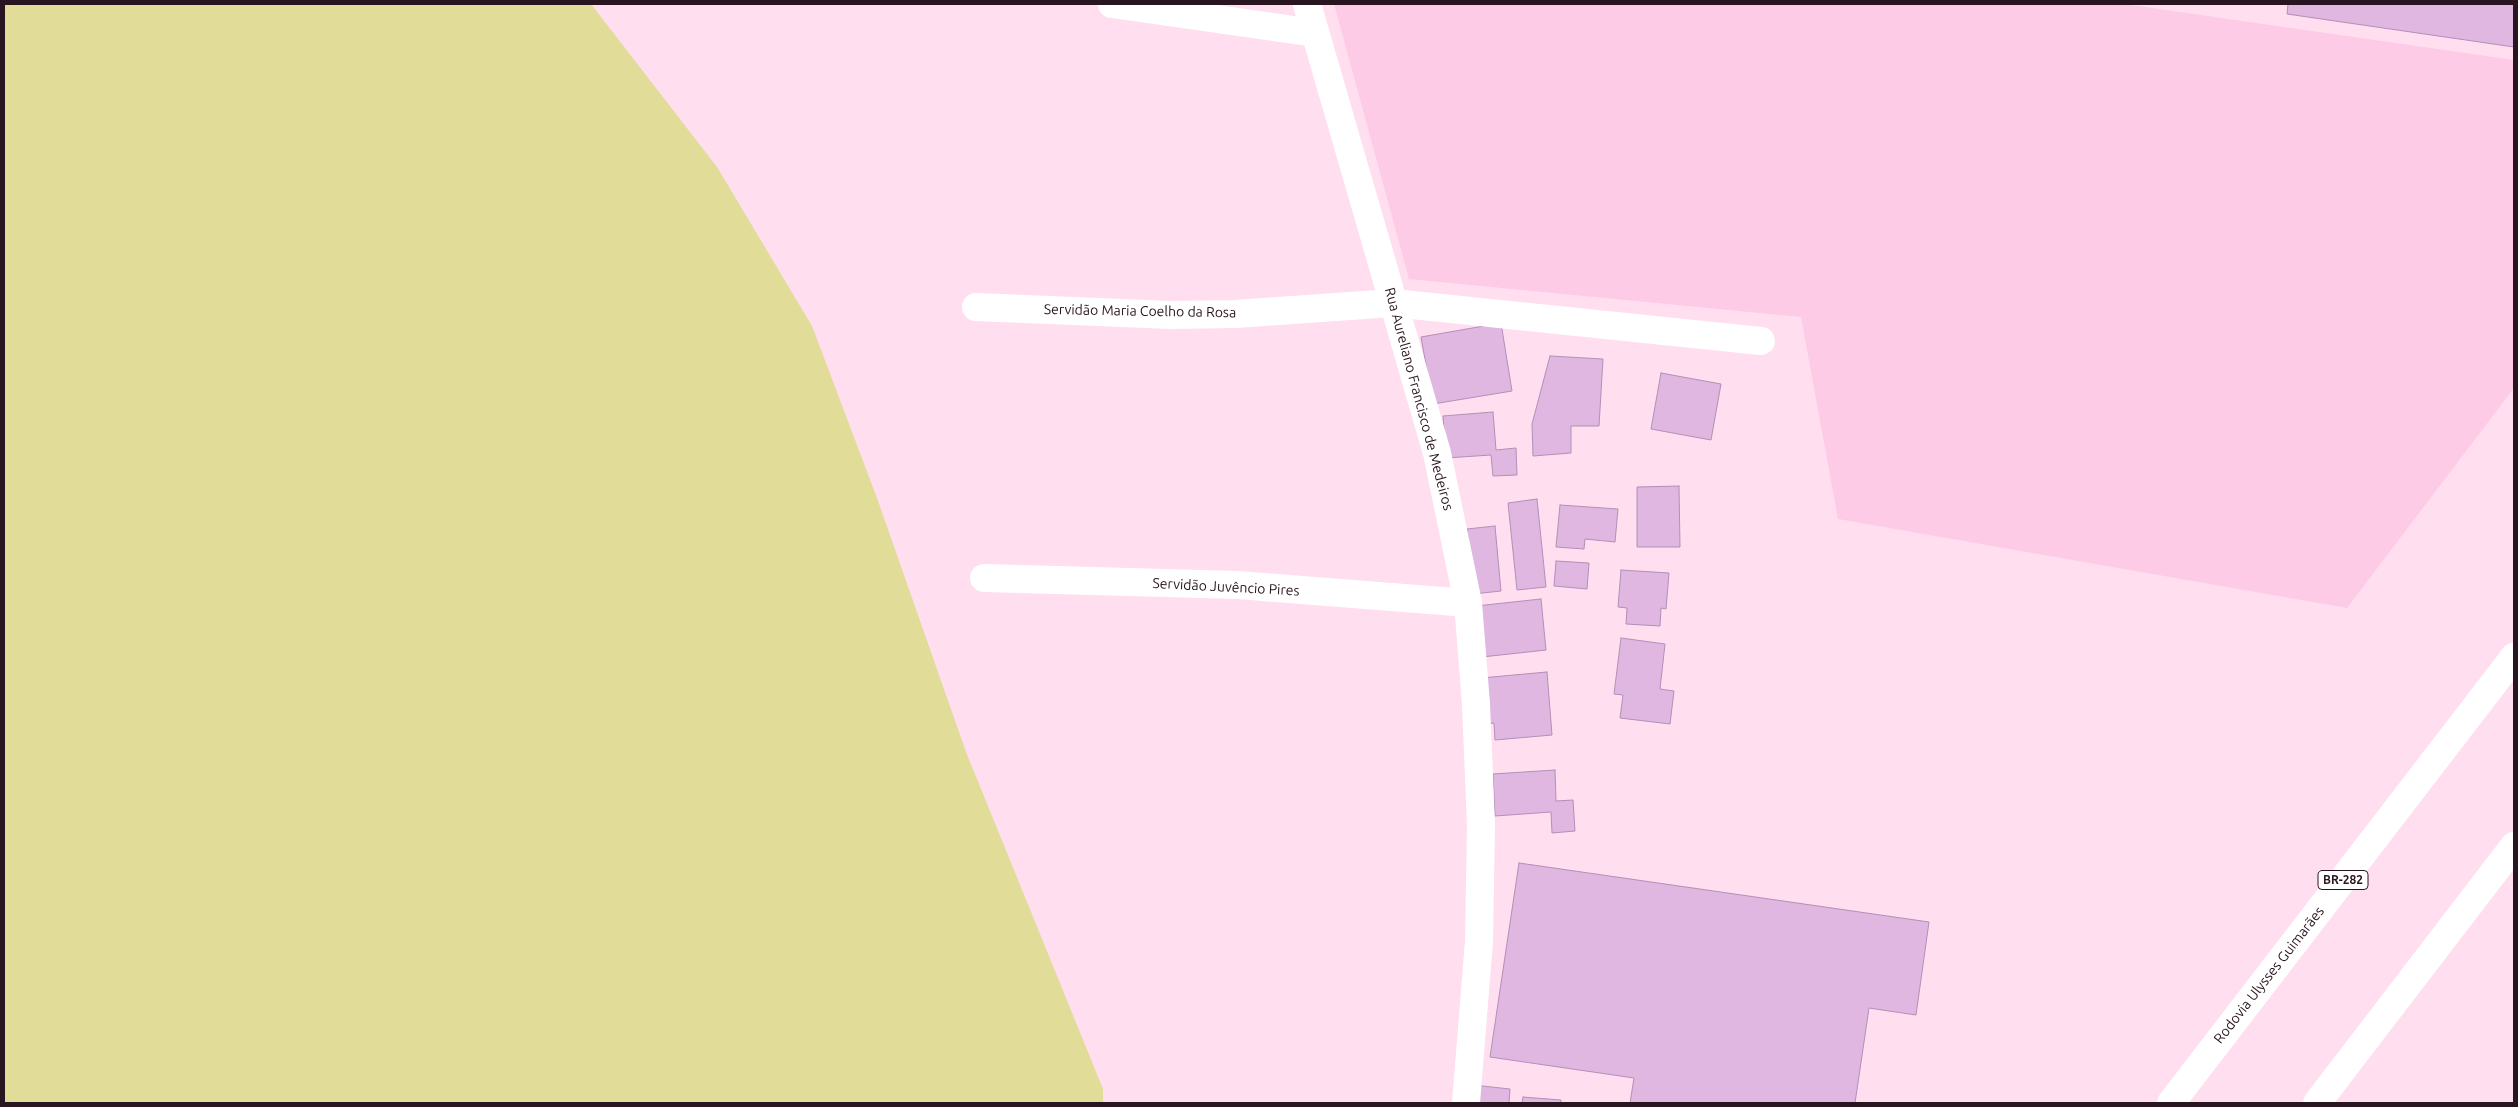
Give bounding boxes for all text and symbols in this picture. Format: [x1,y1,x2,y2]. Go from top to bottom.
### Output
street label: Rua Aureliano Francisco de Medeiros [1381,286,1457,512]
street label: Servidão Maria Coelho da Rosa [1044,301,1236,321]
street label: Servidão Juvêncio Pires [1152,575,1300,599]
road number: BR-282 [2318,870,2368,890]
street label: Rodovia Ulysses Guimarães [2210,903,2328,1047]

